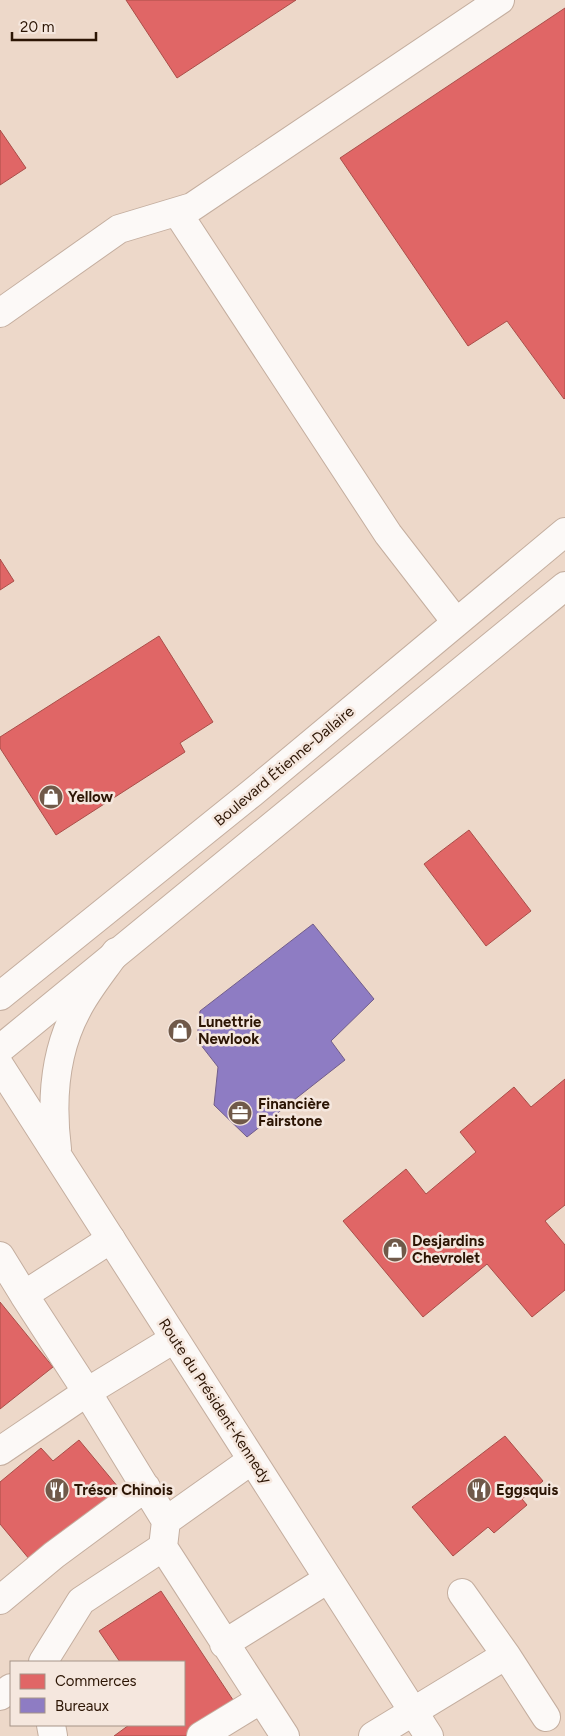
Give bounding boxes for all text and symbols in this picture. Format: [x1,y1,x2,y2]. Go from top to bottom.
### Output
scale bar [12,10,96,42]
text: 20 m [20,18,54,36]
street label: Boulevard Étienne-Dallaire [211,702,357,830]
shop icon: Yellow [38,784,64,810]
place label: Yellow [68,788,113,806]
place label: Lunettrie Newlook [198,1013,262,1048]
shop icon: Lunettrie Newlook [167,1018,193,1044]
place label: Financière Fairstone [258,1095,330,1130]
office icon: Financière Fairstone [227,1100,253,1126]
place label: Desjardins Chevrolet [412,1232,484,1267]
shop icon: Desjardins Chevrolet [382,1237,408,1263]
street label: Route du Président-Kennedy [155,1315,275,1487]
restaurant icon: Trésor Chinois [44,1477,70,1503]
restaurant icon: Eggsquis [466,1477,492,1503]
place label: Trésor Chinois [74,1481,173,1499]
place label: Eggsquis [496,1481,558,1499]
legend [10,1661,185,1726]
text: Commerces [55,1672,137,1690]
text: Bureaux [55,1697,109,1715]

